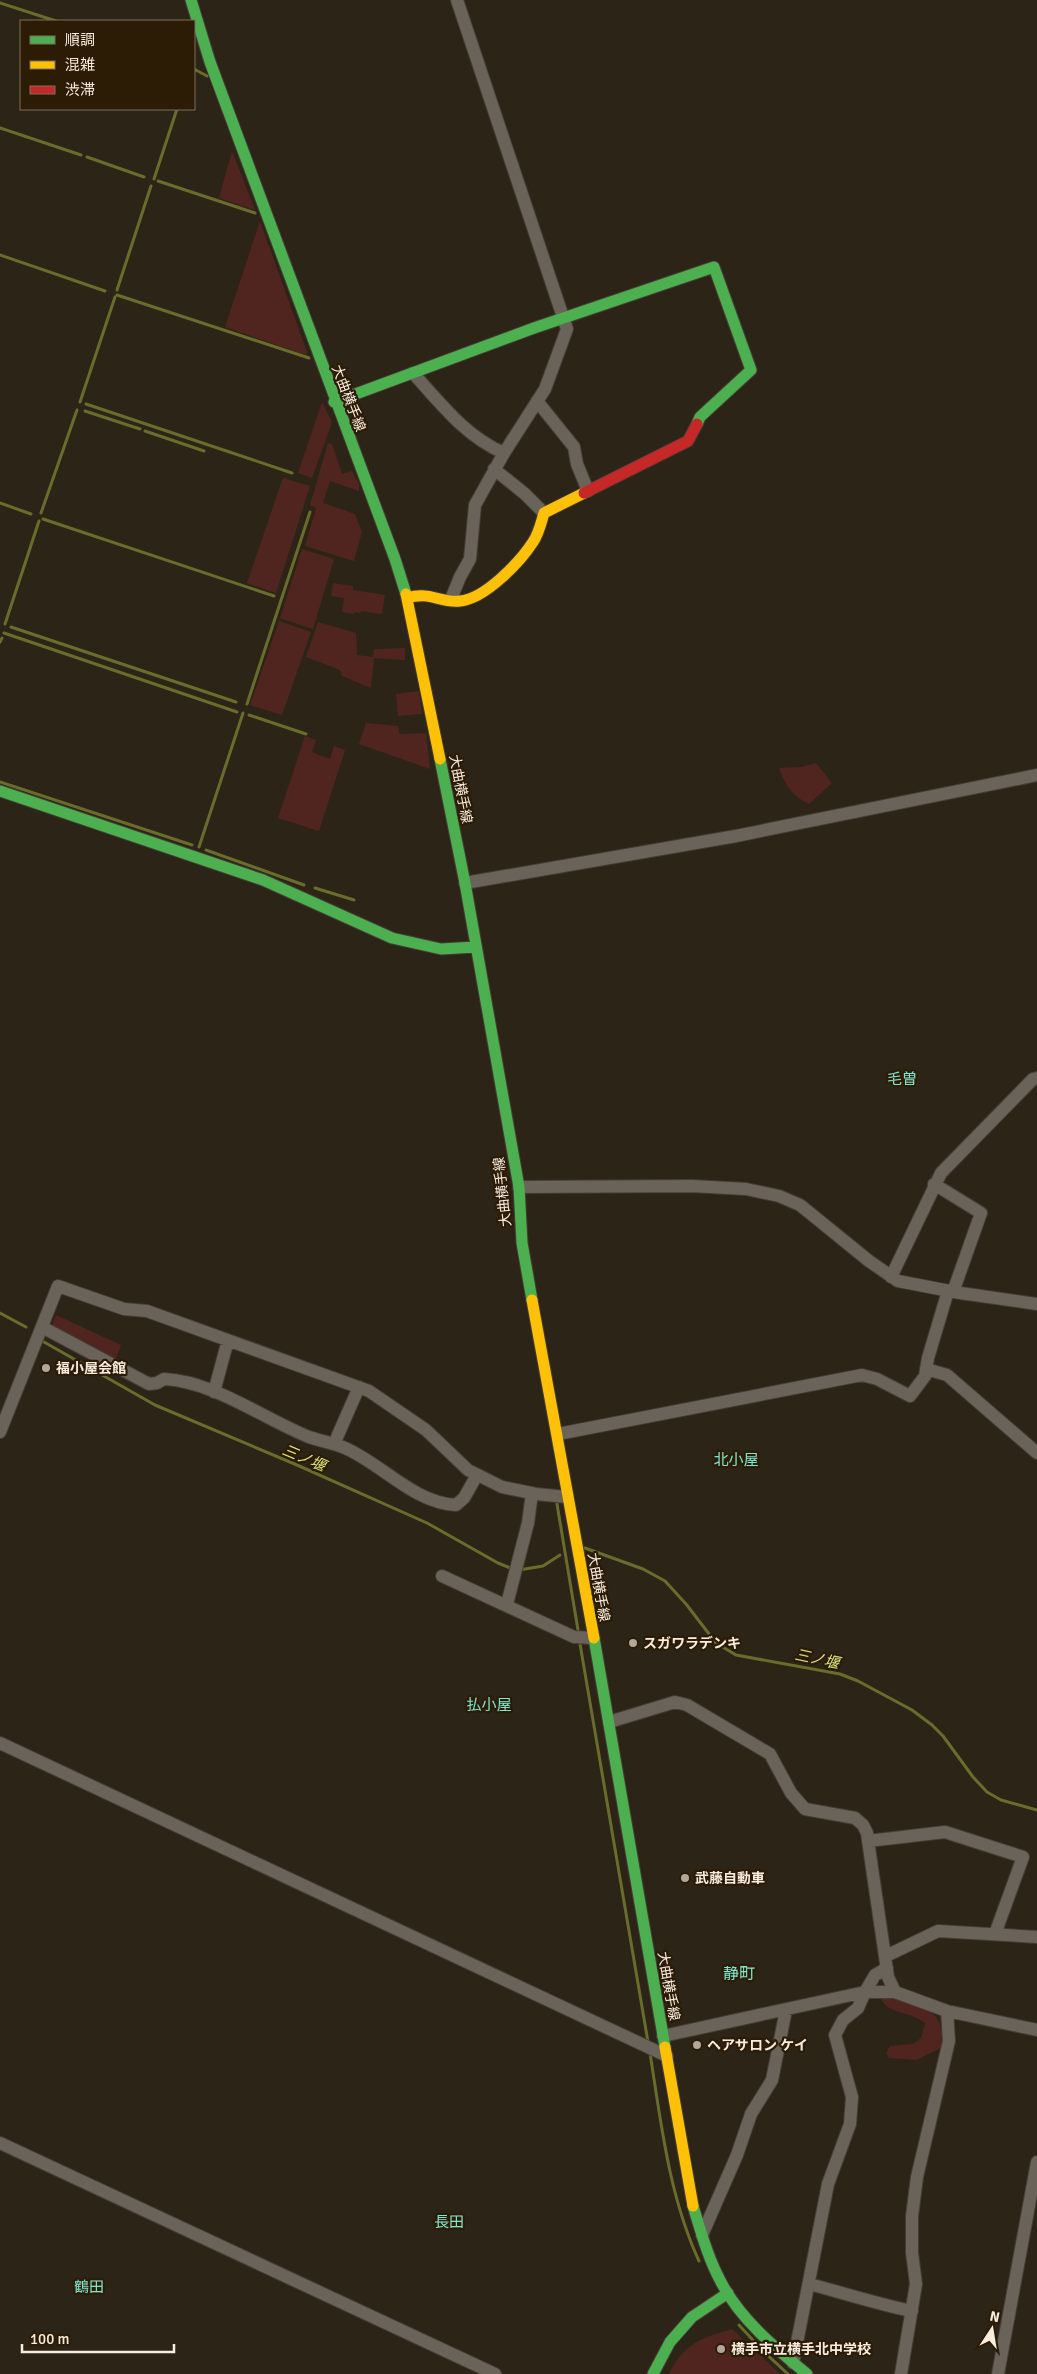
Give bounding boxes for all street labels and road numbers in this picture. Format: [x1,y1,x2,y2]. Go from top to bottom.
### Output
street label: 大曲横手線 [328,362,369,434]
street label: 大曲横手線 [445,753,476,825]
street label: 大曲横手線 [490,1156,515,1228]
street label: 大曲横手線 [584,1551,613,1623]
street label: 大曲横手線 [654,1950,683,2022]

